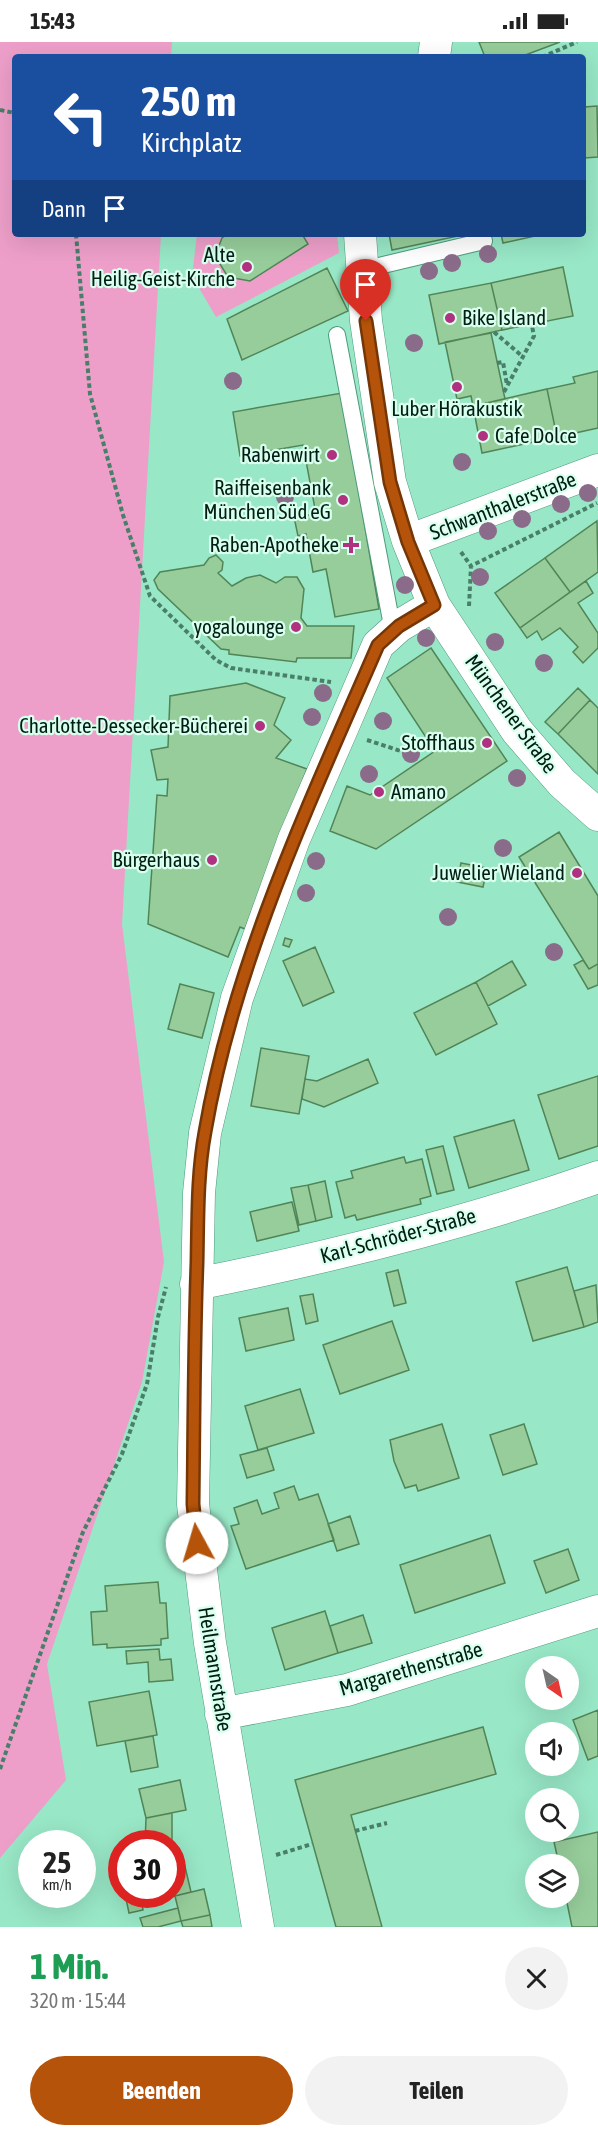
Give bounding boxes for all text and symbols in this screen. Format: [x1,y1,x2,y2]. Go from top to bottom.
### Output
text: 15:43 [30,8,75,34]
text: 250 m [141,77,236,125]
icon: left [42,78,120,156]
text: Kirchplatz [141,127,242,158]
icon: arrive [98,192,131,225]
text: Dann [42,196,86,222]
place label: Alte Heilig-Geist-Kirche [91,242,235,290]
pin [340,259,391,321]
marker: Alte Heilig-Geist-Kirche [240,260,254,274]
icon: arrive [349,268,382,301]
place label: Bike Island [462,305,546,329]
marker: Bike Island [443,311,457,325]
marker: Luber Hörakustik [450,380,464,394]
place label: Luber Hörakustik [391,396,523,420]
place label: Cafe Dolce [495,423,577,447]
marker: Cafe Dolce [476,429,490,443]
place label: Rabenwirt [241,442,320,466]
marker: Rabenwirt [325,448,339,462]
street label: Schwanthalerstraße [426,466,579,544]
place label: Raiffeisenbank München Süd eG [204,475,331,523]
marker: Raiffeisenbank München Süd eG [336,493,350,507]
place label: Raben-Apotheke [210,532,339,556]
marker: Raben-Apotheke [344,538,358,552]
place label: yogalounge [194,614,284,638]
marker: yogalounge [289,620,303,634]
street label: Münchener Straße [461,650,563,777]
place label: Charlotte-Dessecker-Bücherei [19,713,248,737]
marker: Charlotte-Dessecker-Bücherei [253,719,267,733]
place label: Stoffhaus [402,730,475,754]
marker: Stoffhaus [480,736,494,750]
place label: Amano [391,779,446,803]
marker: Amano [372,785,386,799]
place label: Bürgerhaus [112,847,200,871]
marker: Bürgerhaus [205,853,219,867]
place label: Juwelier Wieland [432,860,565,884]
marker: Juwelier Wieland [570,866,584,880]
street label: Karl-Schröder-Straße [317,1203,478,1267]
position arrow [165,1511,229,1575]
street label: Heilmannstraße [194,1605,238,1733]
street label: Margarethenstraße [336,1636,485,1700]
north arrow [525,1656,579,1710]
map controls [525,1656,579,1908]
button: sound [525,1722,579,1776]
button: search [525,1788,579,1842]
speed limit sign: 30 [108,1830,186,1908]
text: 25 [43,1845,71,1879]
button: layers [525,1854,579,1908]
text: km/h [42,1876,72,1893]
text: 1 Min. [30,1945,108,1987]
button: close [505,1947,568,2010]
text: 320 m · 15:44 [30,1989,126,2012]
button: Beenden [30,2056,293,2125]
button: Teilen [305,2056,568,2125]

